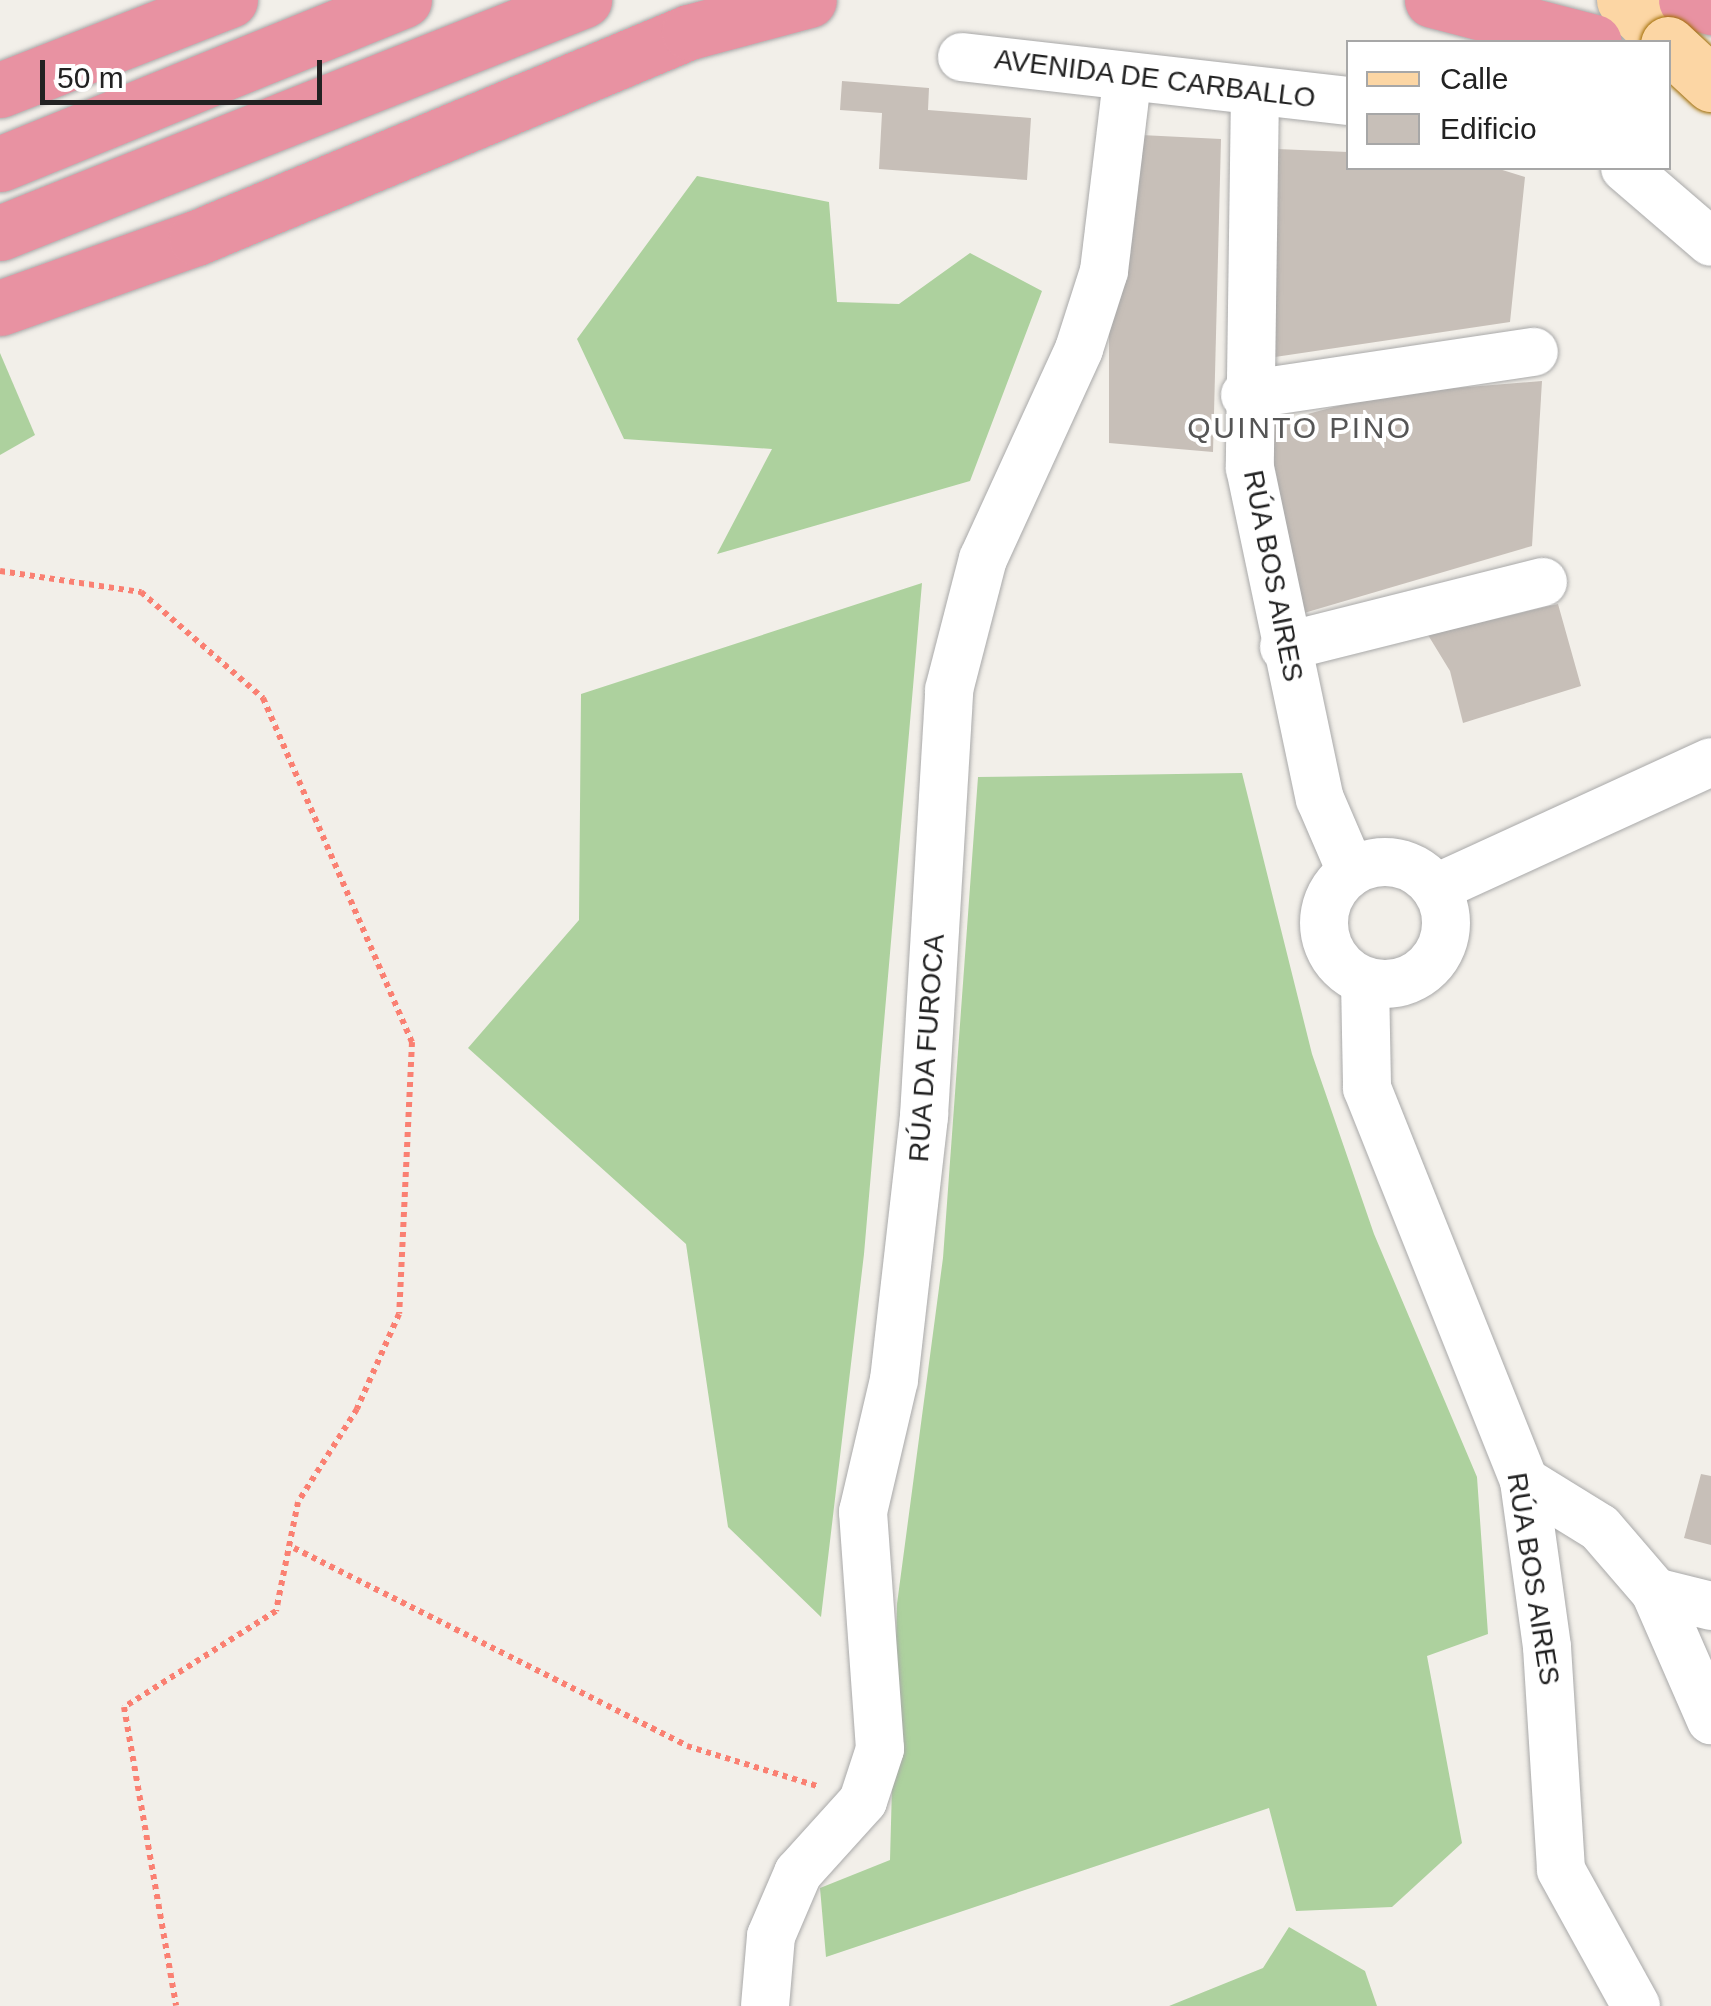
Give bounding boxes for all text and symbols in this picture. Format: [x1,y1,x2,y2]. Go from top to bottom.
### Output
scale bar [45,40,328,102]
legend [1346,40,1671,170]
street label: AVENIDA DE CARBALLO [992,43,1318,115]
text: 50 m [57,61,124,94]
text: Calle [1440,62,1508,95]
text: Edificio [1440,112,1537,145]
district label: QUINTO PINO [1187,410,1413,446]
street label: RÚA BOS AIRES [1236,466,1310,686]
street label: RÚA DA FUROCA [902,931,952,1165]
street label: RÚA BOS AIRES [1499,1469,1567,1689]

